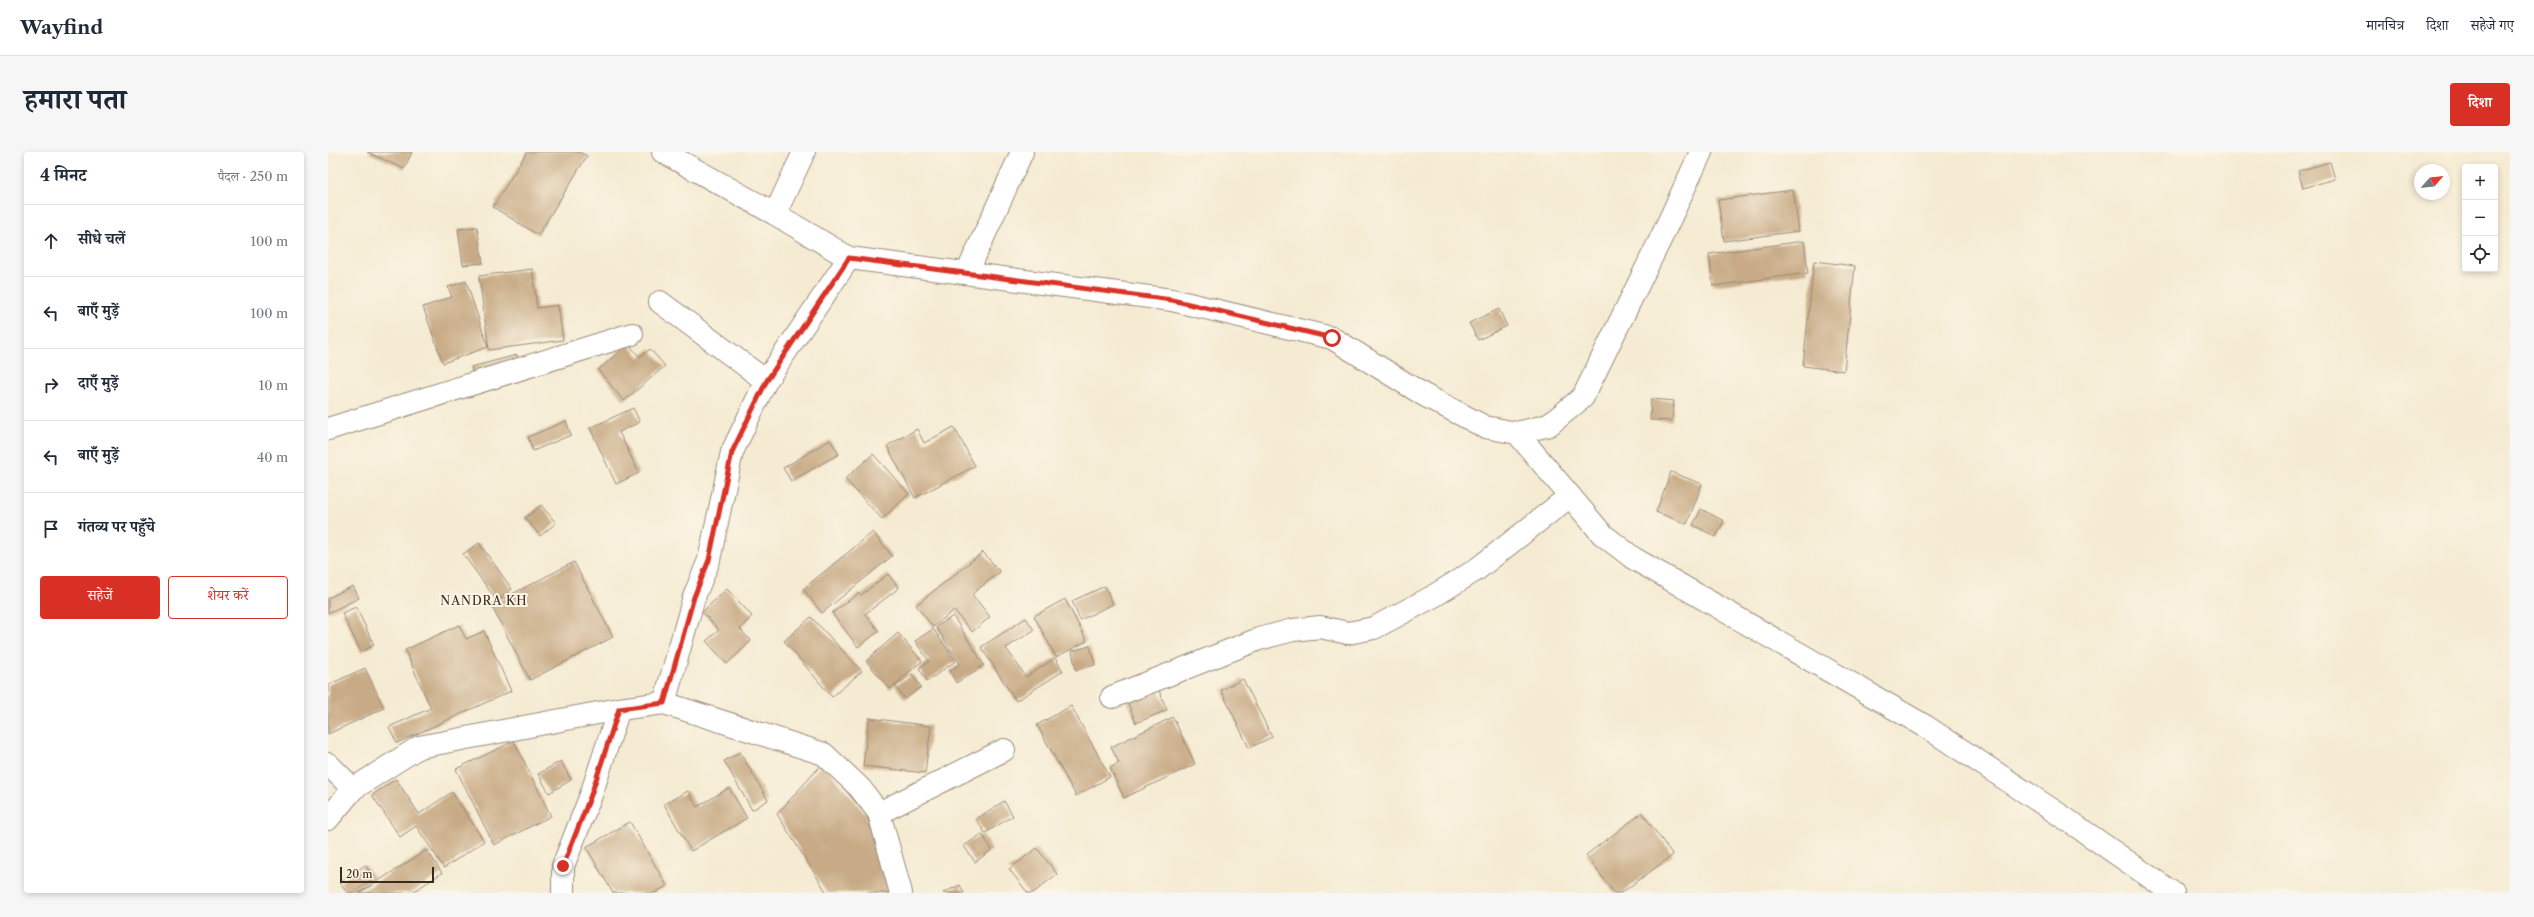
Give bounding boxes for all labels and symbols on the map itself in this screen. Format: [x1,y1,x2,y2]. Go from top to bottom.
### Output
north arrow [2414,164,2450,200]
route start [1323,329,1341,347]
district label: NANDRA KH [440,593,528,608]
route end [554,857,572,875]
scale bar [340,865,434,884]

